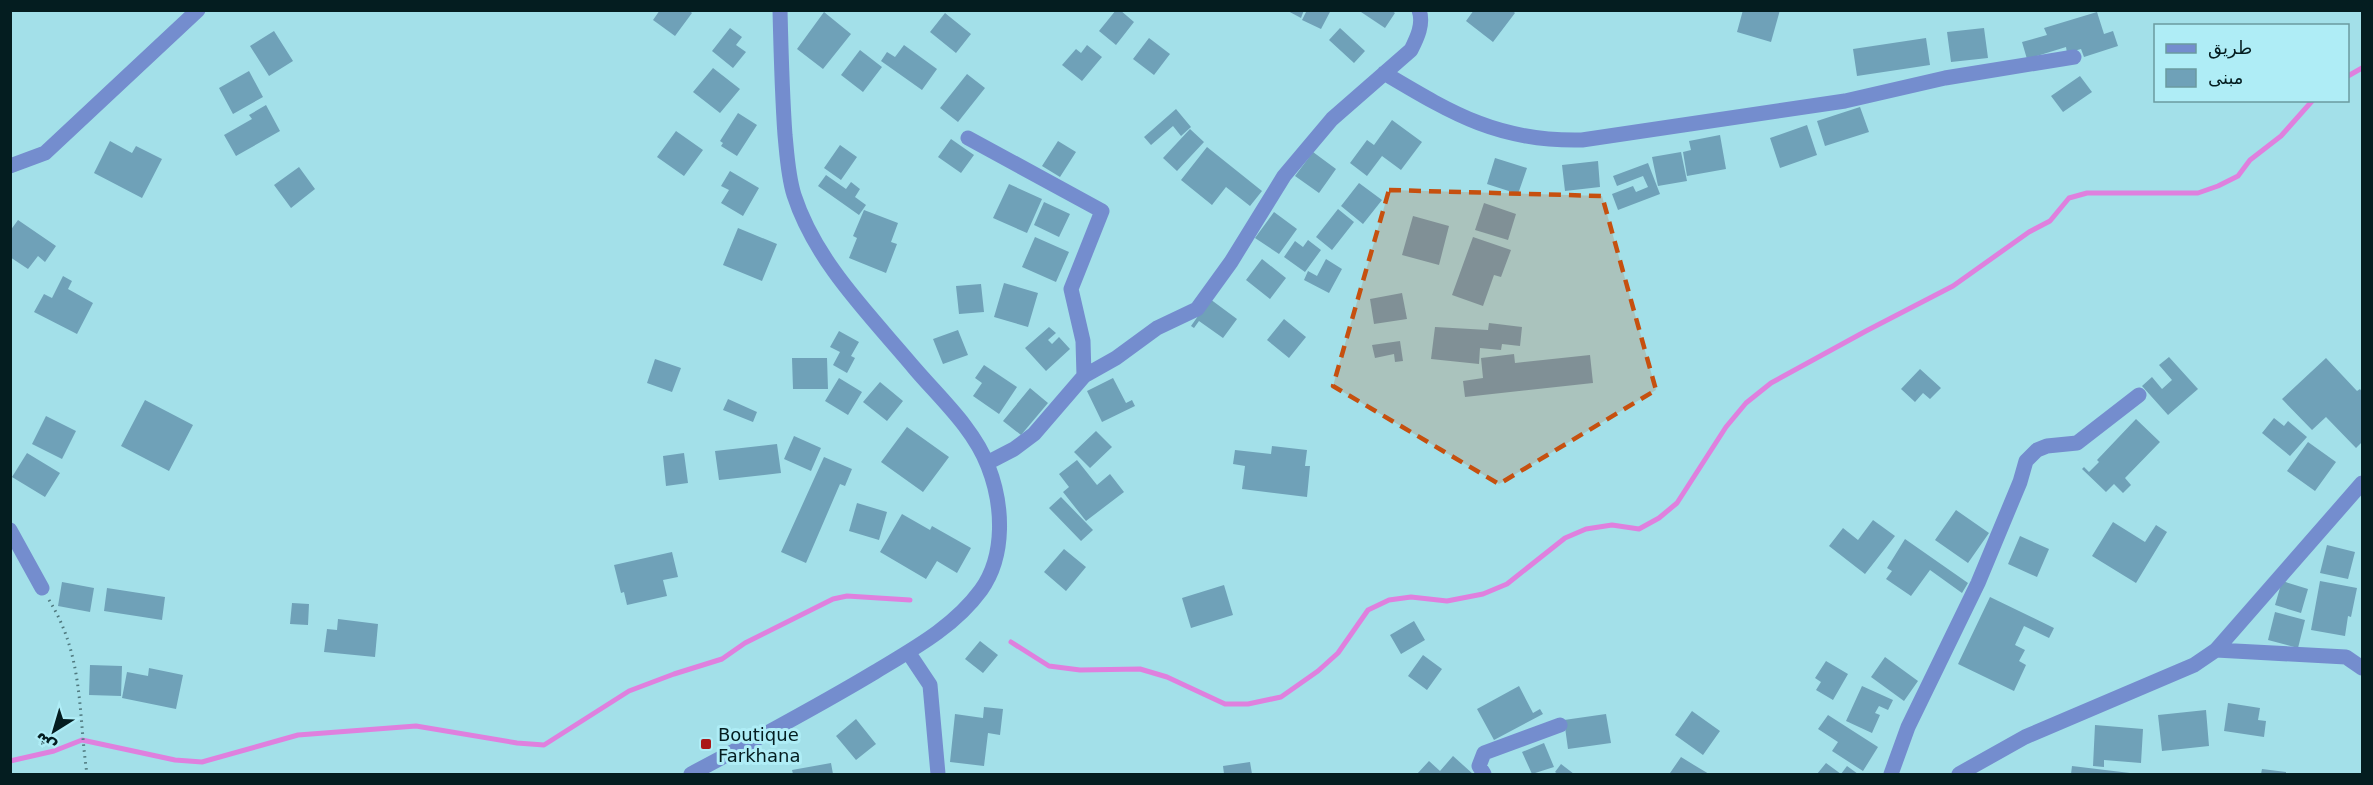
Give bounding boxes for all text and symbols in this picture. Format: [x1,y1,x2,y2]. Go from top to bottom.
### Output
legend [2154,24,2349,102]
text: طريق [2208,37,2252,59]
text: مبنى [2208,67,2244,88]
north arrow [24,701,84,761]
place label: Boutique Farkhana [718,724,800,766]
text: ش [31,728,60,757]
marker: Boutique Farkhana [699,737,713,751]

